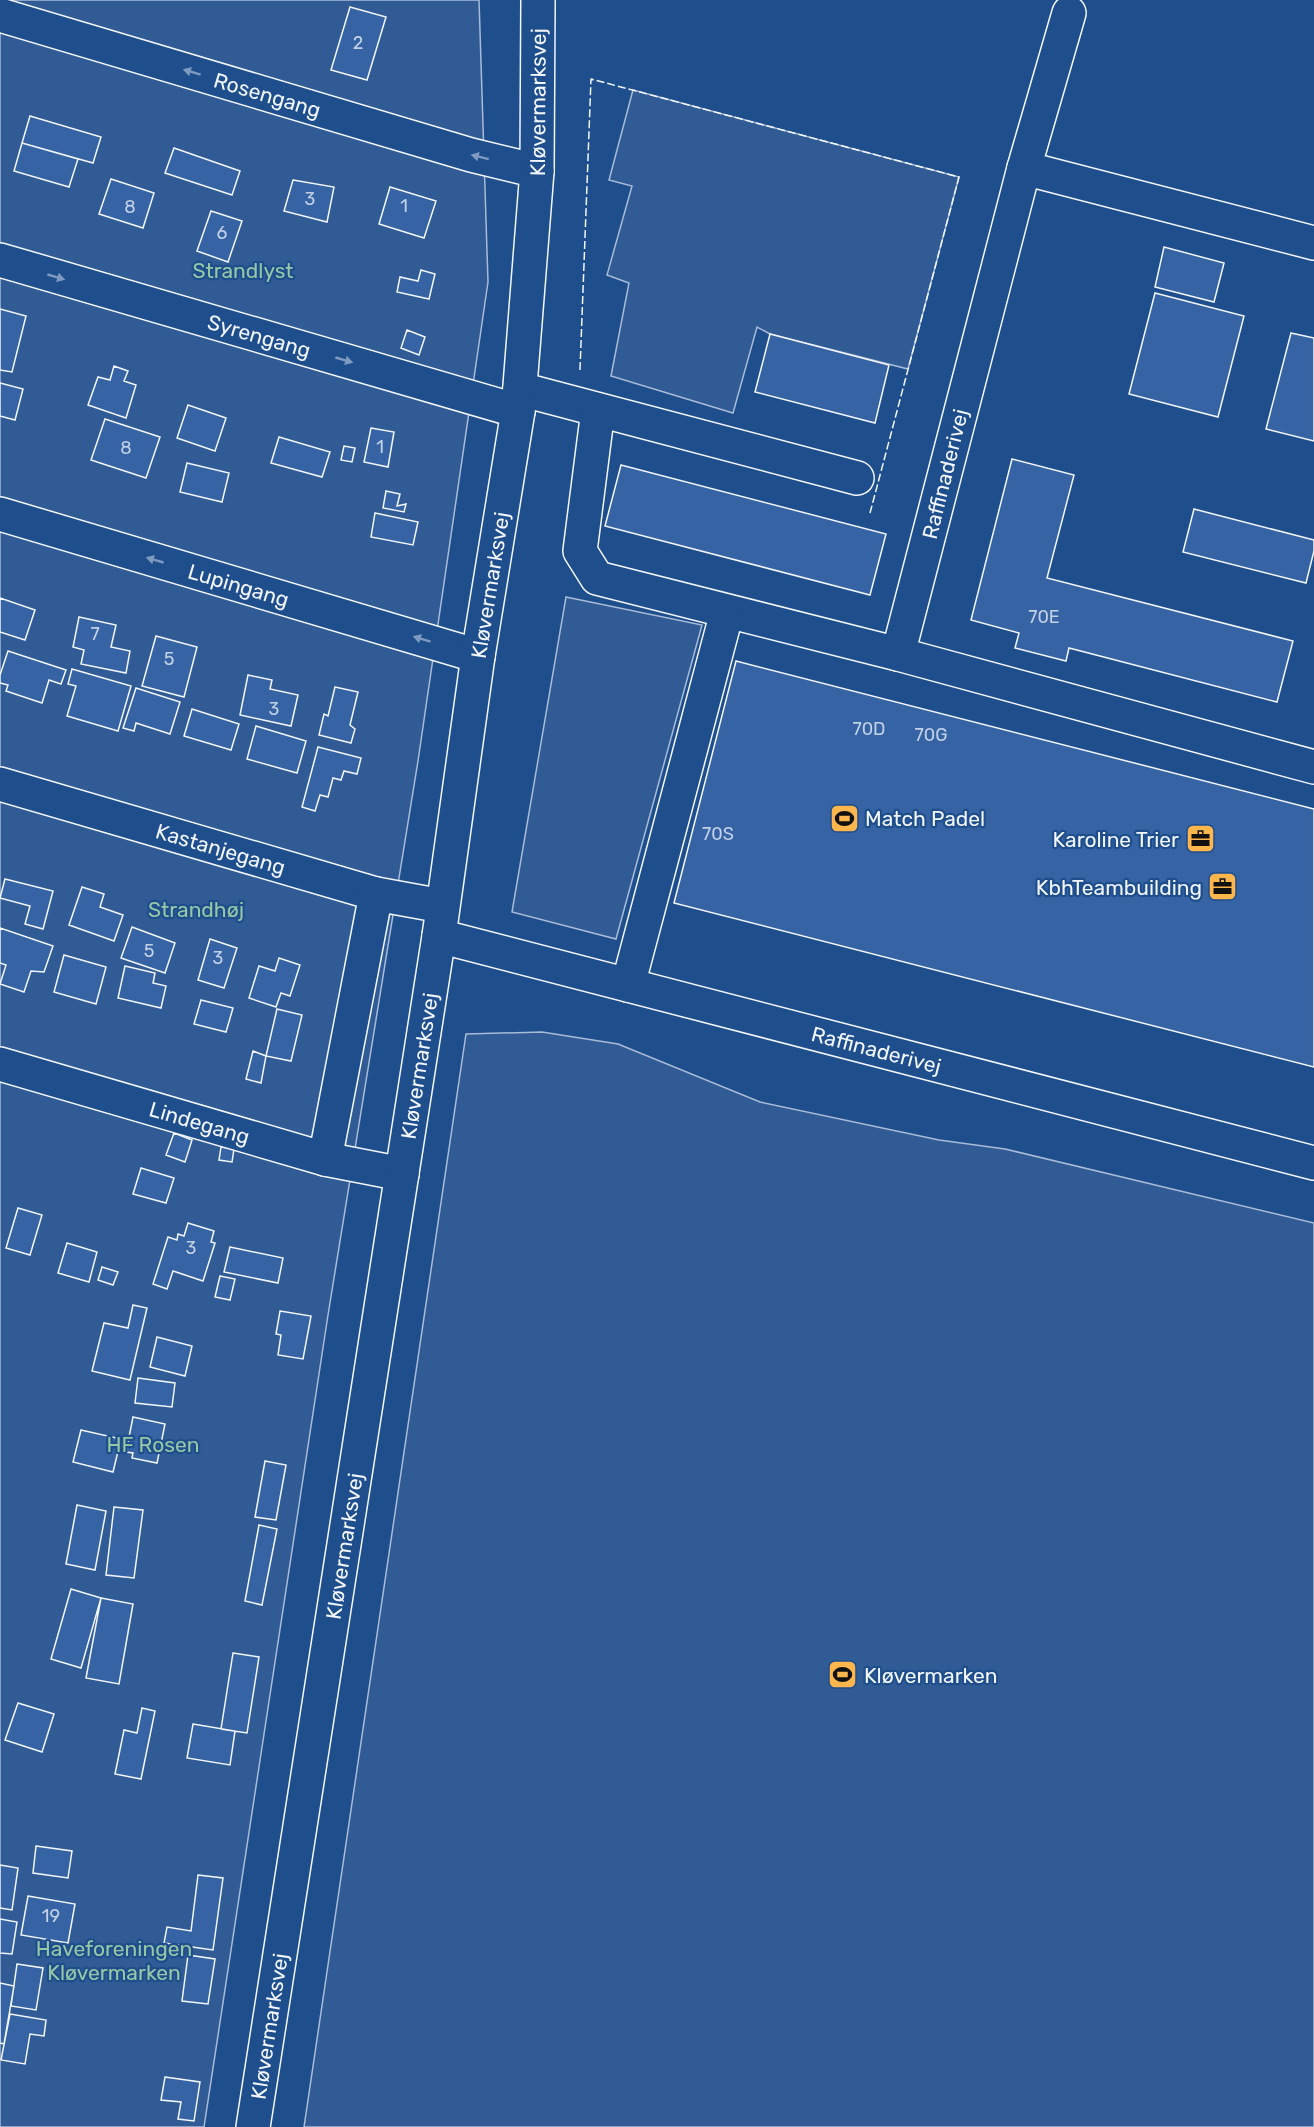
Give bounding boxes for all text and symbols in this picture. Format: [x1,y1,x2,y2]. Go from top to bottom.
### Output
street label: Kløvermarksvej [524,28,550,176]
house number: 2 [353,32,363,54]
one-way arrow [183,67,201,76]
street label: Rosengang [211,67,324,122]
one-way arrow [471,152,489,162]
house number: 3 [305,188,315,210]
house number: 1 [400,195,408,217]
house number: 8 [124,196,136,218]
house number: 6 [217,222,228,244]
park label: Strandlyst [192,258,294,283]
one-way arrow [47,273,65,282]
street label: Syrengang [205,309,314,362]
one-way arrow [335,356,353,365]
street label: Raffinaderivej [917,406,973,542]
house number: 1 [376,436,384,458]
house number: 8 [120,437,132,459]
street label: Kløvermarksvej [465,510,514,660]
one-way arrow [146,555,164,564]
street label: Lupingang [185,558,292,612]
house number: 70E [1028,606,1060,628]
house number: 7 [90,623,100,645]
one-way arrow [413,634,431,643]
house number: 5 [164,648,174,670]
house number: 3 [269,698,279,720]
house number: 70D [852,718,886,740]
house number: 70G [915,724,947,746]
sports icon: Match Padel [828,802,860,834]
place label: Match Padel [865,806,985,831]
street label: Kastanjegang [153,818,288,879]
house number: 70S [702,823,734,845]
office icon: Karoline Trier [1184,823,1216,855]
place label: Karoline Trier [1053,827,1179,852]
office icon: KbhTeambuilding [1207,871,1239,903]
place label: KbhTeambuilding [1036,875,1202,900]
park label: Strandhøj [148,897,244,922]
house number: 5 [144,940,154,962]
house number: 3 [213,947,223,969]
street label: Kløvermarksvej [395,991,442,1141]
street label: Raffinaderivej [809,1021,944,1078]
street label: Lindegang [147,1096,253,1149]
house number: 3 [186,1237,196,1259]
park label: HF Rosen [107,1432,199,1457]
street label: Kløvermarksvej [320,1471,367,1621]
sports icon: Kløvermarken [827,1659,859,1691]
place label: Kløvermarken [864,1663,997,1688]
house number: 19 [42,1905,60,1927]
park label: Haveforeningen Kløvermarken [36,1936,192,1985]
street label: Kløvermarksvej [245,1951,293,2101]

